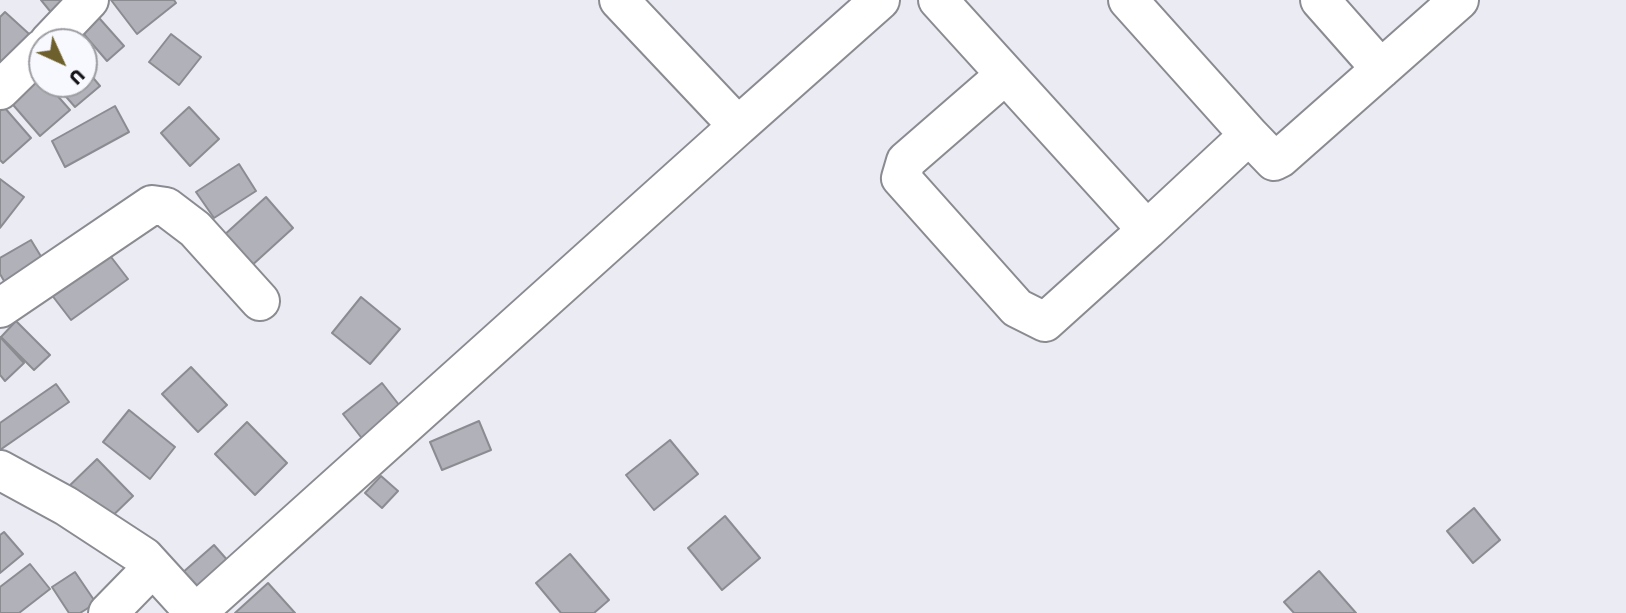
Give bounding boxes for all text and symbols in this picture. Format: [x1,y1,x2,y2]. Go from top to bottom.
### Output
north arrow [28,28,98,98]
text: U [63,63,91,91]

